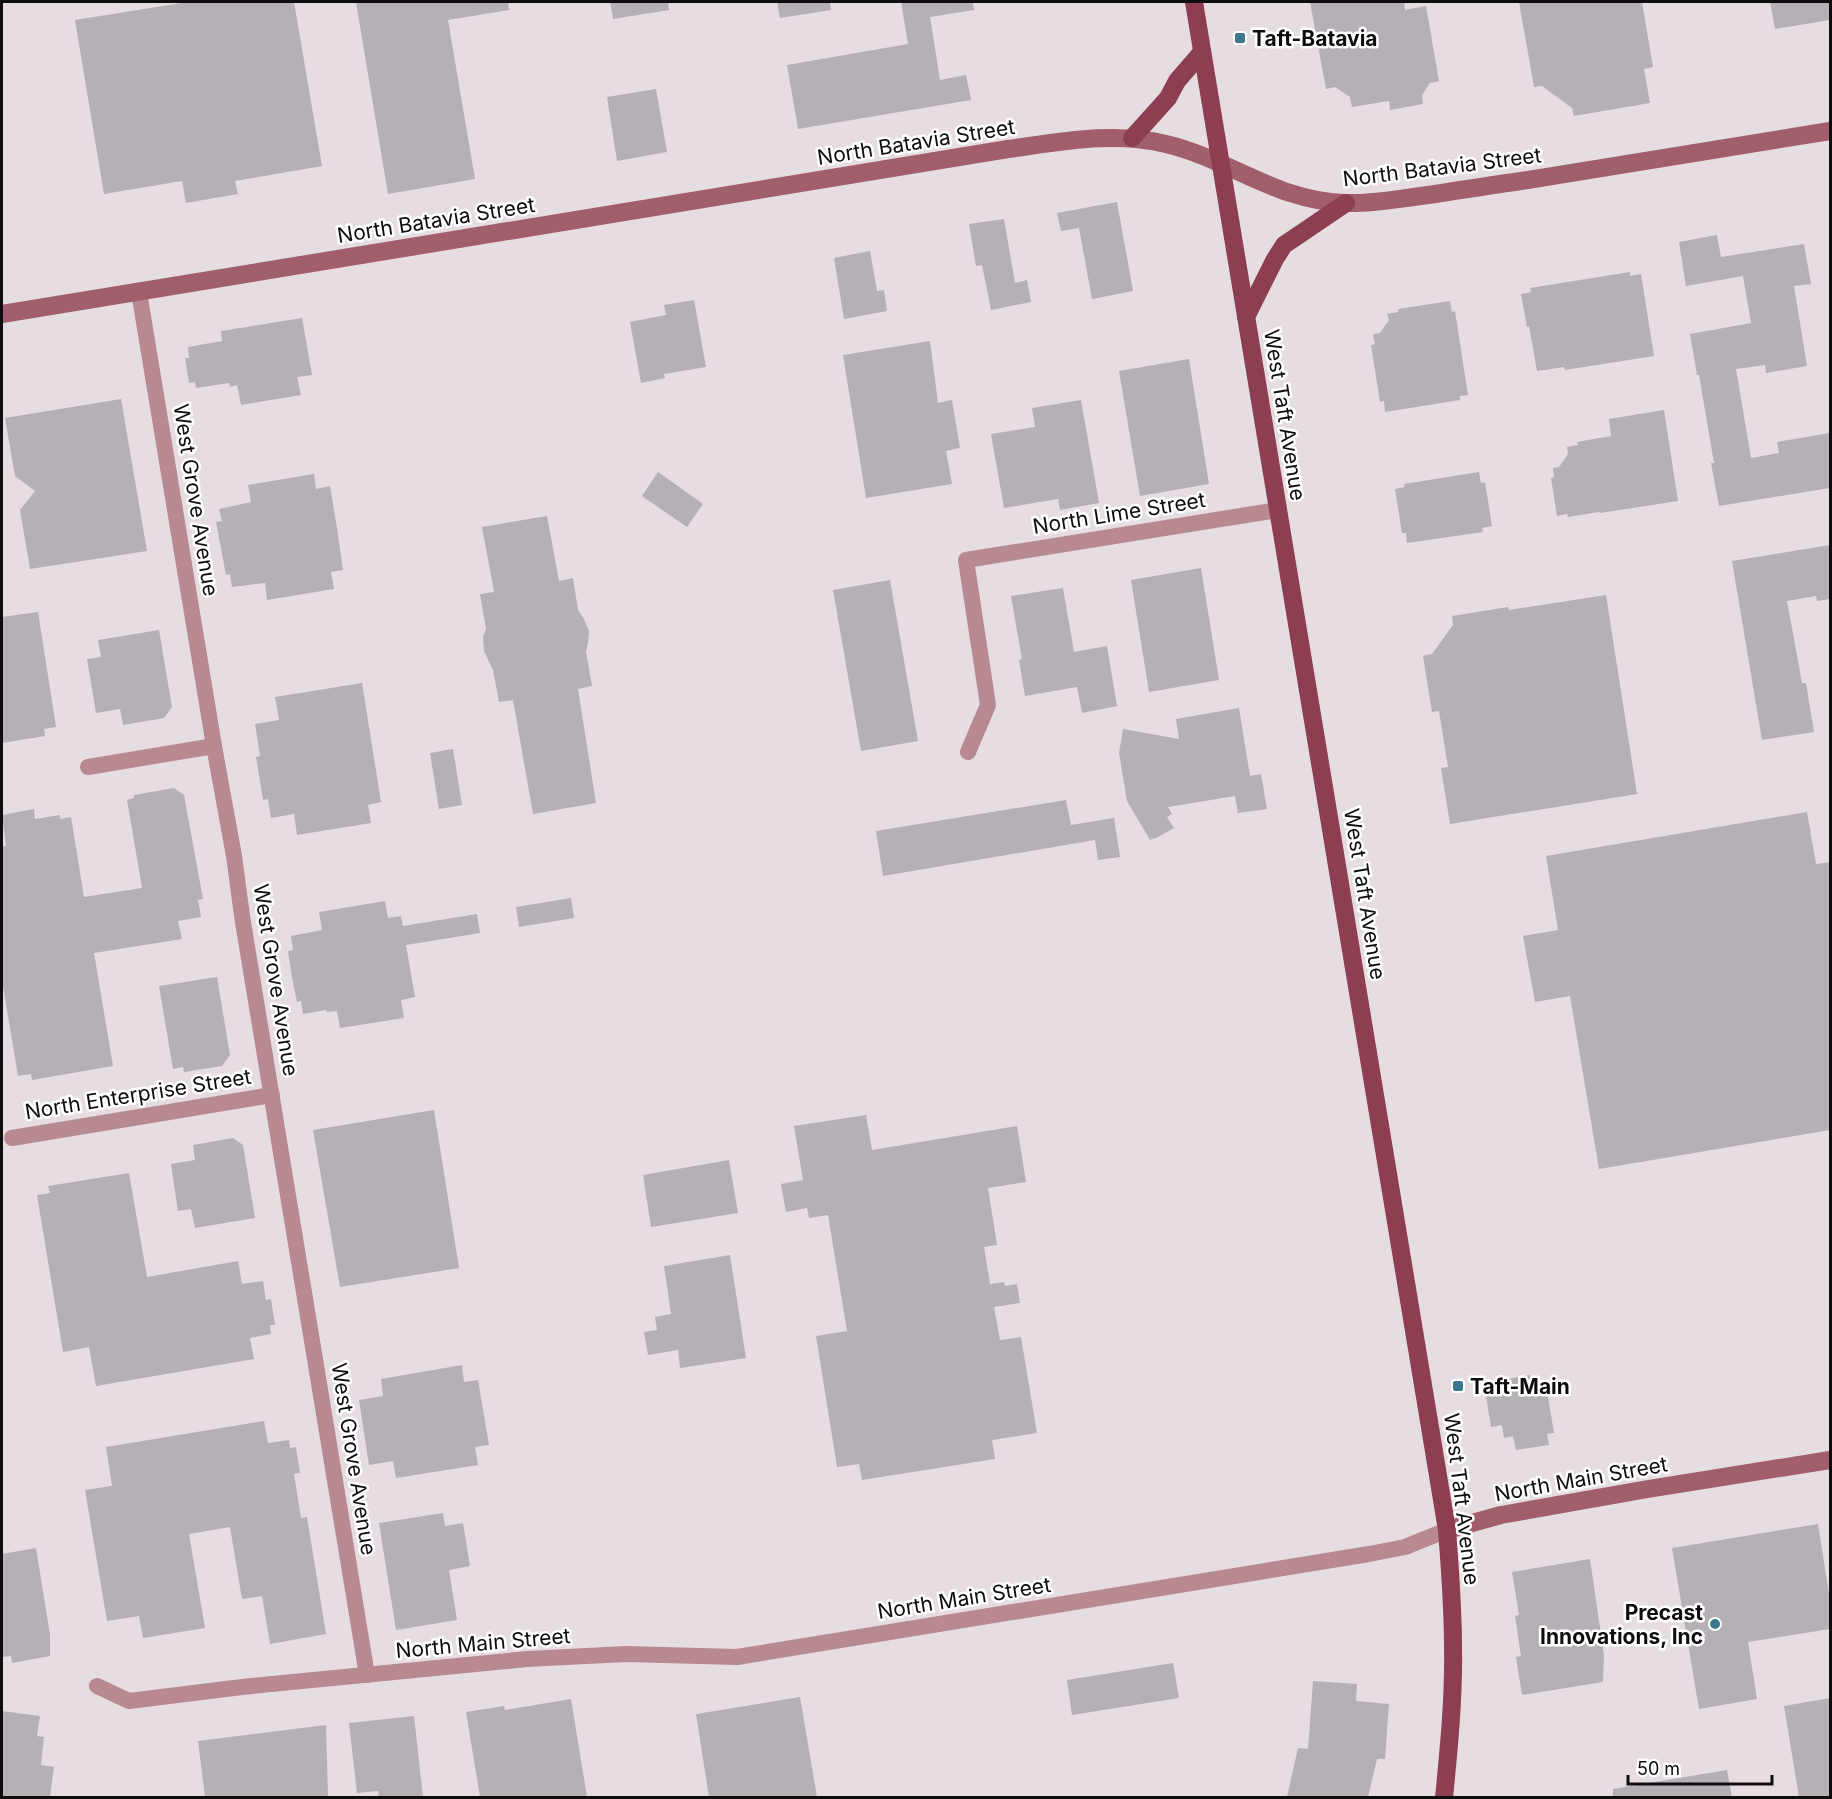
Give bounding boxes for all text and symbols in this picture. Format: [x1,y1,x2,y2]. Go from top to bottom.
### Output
place label: Taft-Batavia [1252,26,1378,51]
marker: Taft-Batavia [1233,31,1247,45]
street label: North Batavia Street [815,114,1017,170]
street label: North Batavia Street [1341,142,1543,192]
street label: North Batavia Street [335,192,537,248]
street label: West Taft Avenue [1259,328,1311,502]
street label: West Grove Avenue [168,402,224,598]
street label: North Lime Street [1031,487,1207,539]
street label: West Taft Avenue [1339,807,1391,981]
street label: West Grove Avenue [248,882,304,1078]
street label: North Enterprise Street [23,1064,253,1124]
street label: West Grove Avenue [326,1361,382,1557]
place label: Taft-Main [1470,1374,1570,1399]
marker: Taft-Main [1451,1379,1465,1393]
street label: West Taft Avenue [1439,1412,1485,1586]
street label: North Main Street [1493,1451,1670,1507]
street label: North Main Street [875,1572,1053,1624]
place label: Precast Innovations, Inc [1540,1600,1703,1649]
marker: Precast Innovations, Inc [1708,1617,1722,1631]
street label: North Main Street [395,1623,572,1663]
scale bar [1628,1748,1772,1786]
text: 50 m [1637,1758,1680,1779]

